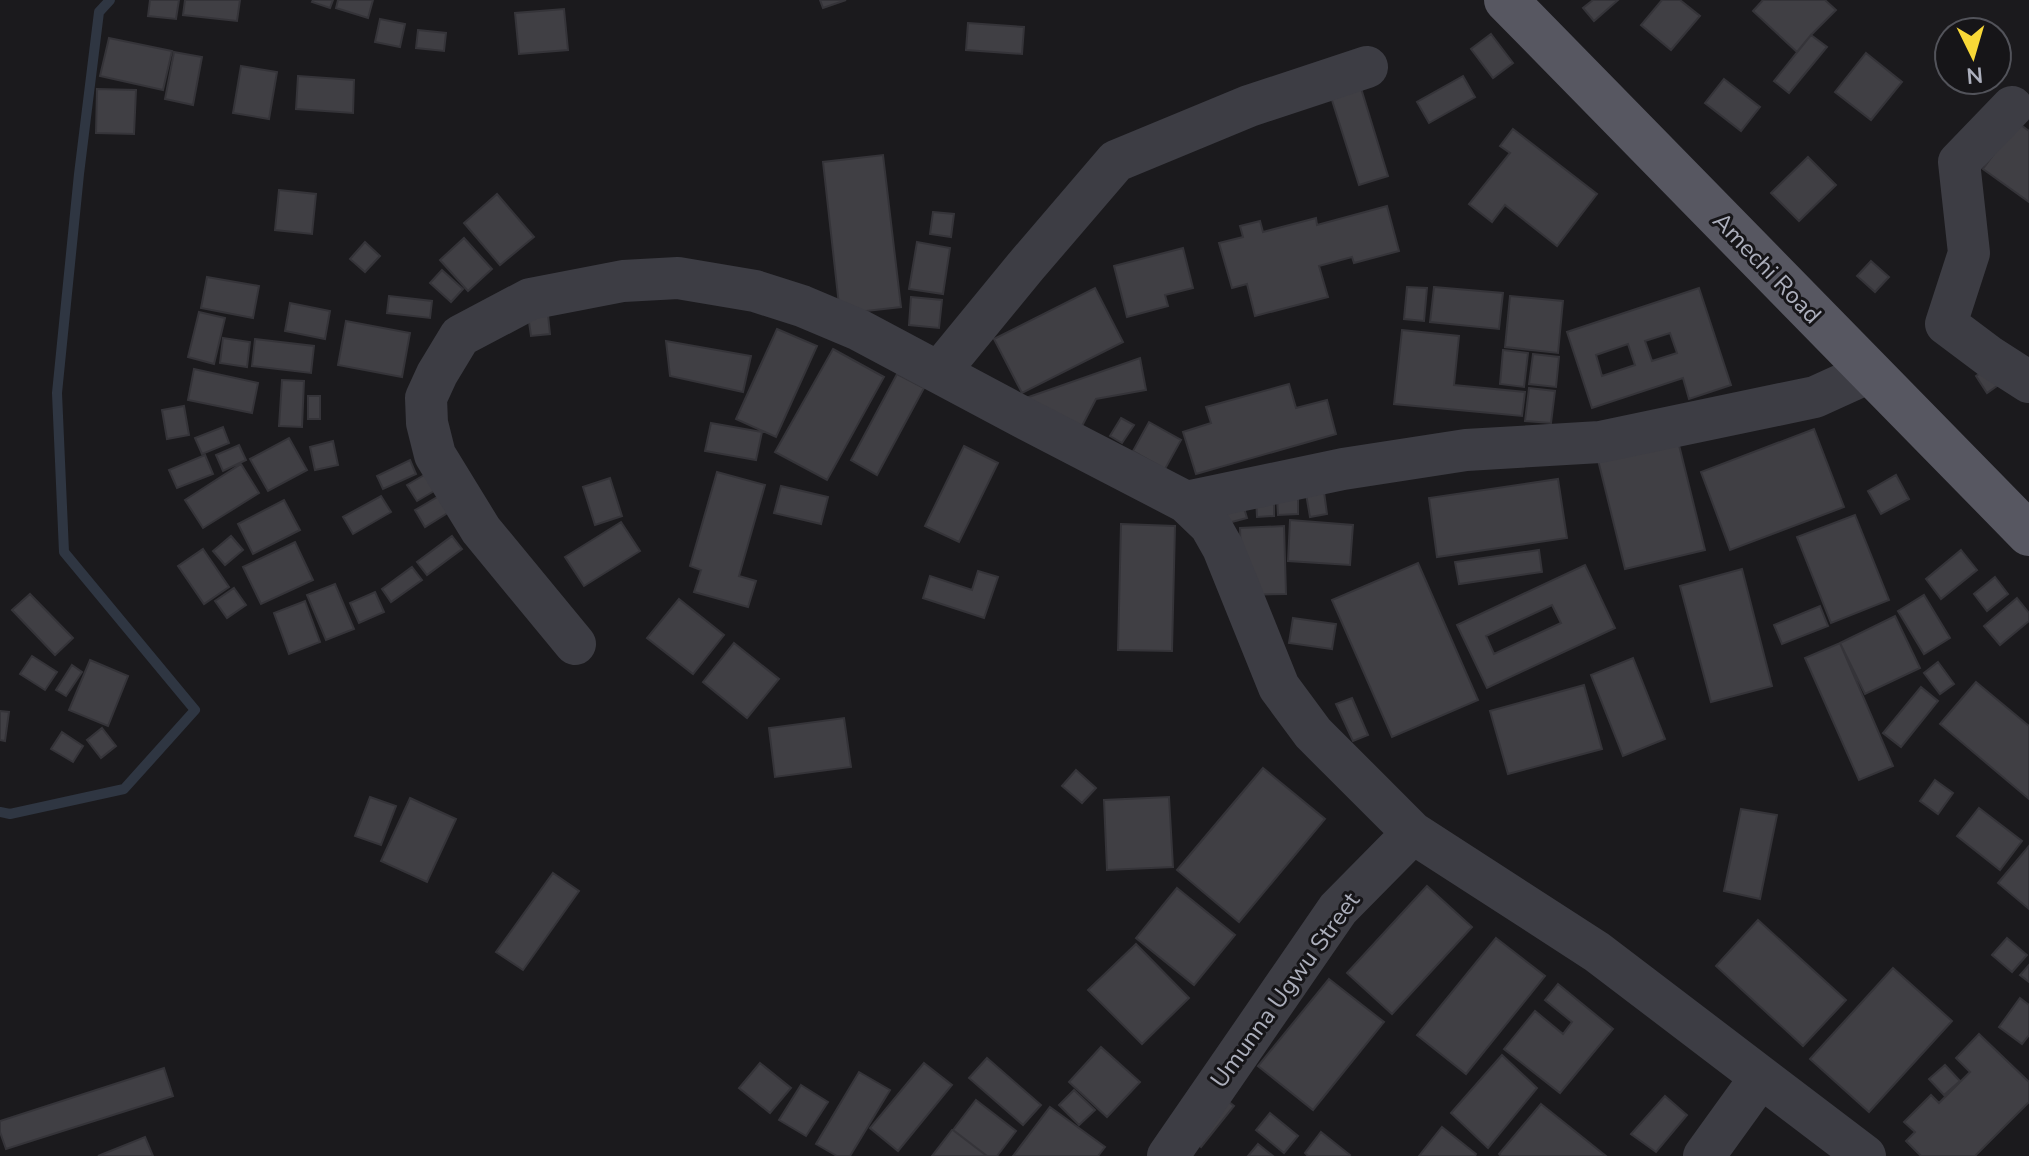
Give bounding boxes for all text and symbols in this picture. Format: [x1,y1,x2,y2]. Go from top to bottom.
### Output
north arrow [1933,16,2013,96]
text: N [1965,59,1984,91]
street label: Amechi Road [1706,205,1828,331]
street label: Umunna Ugwu Street [1203,885,1367,1094]

